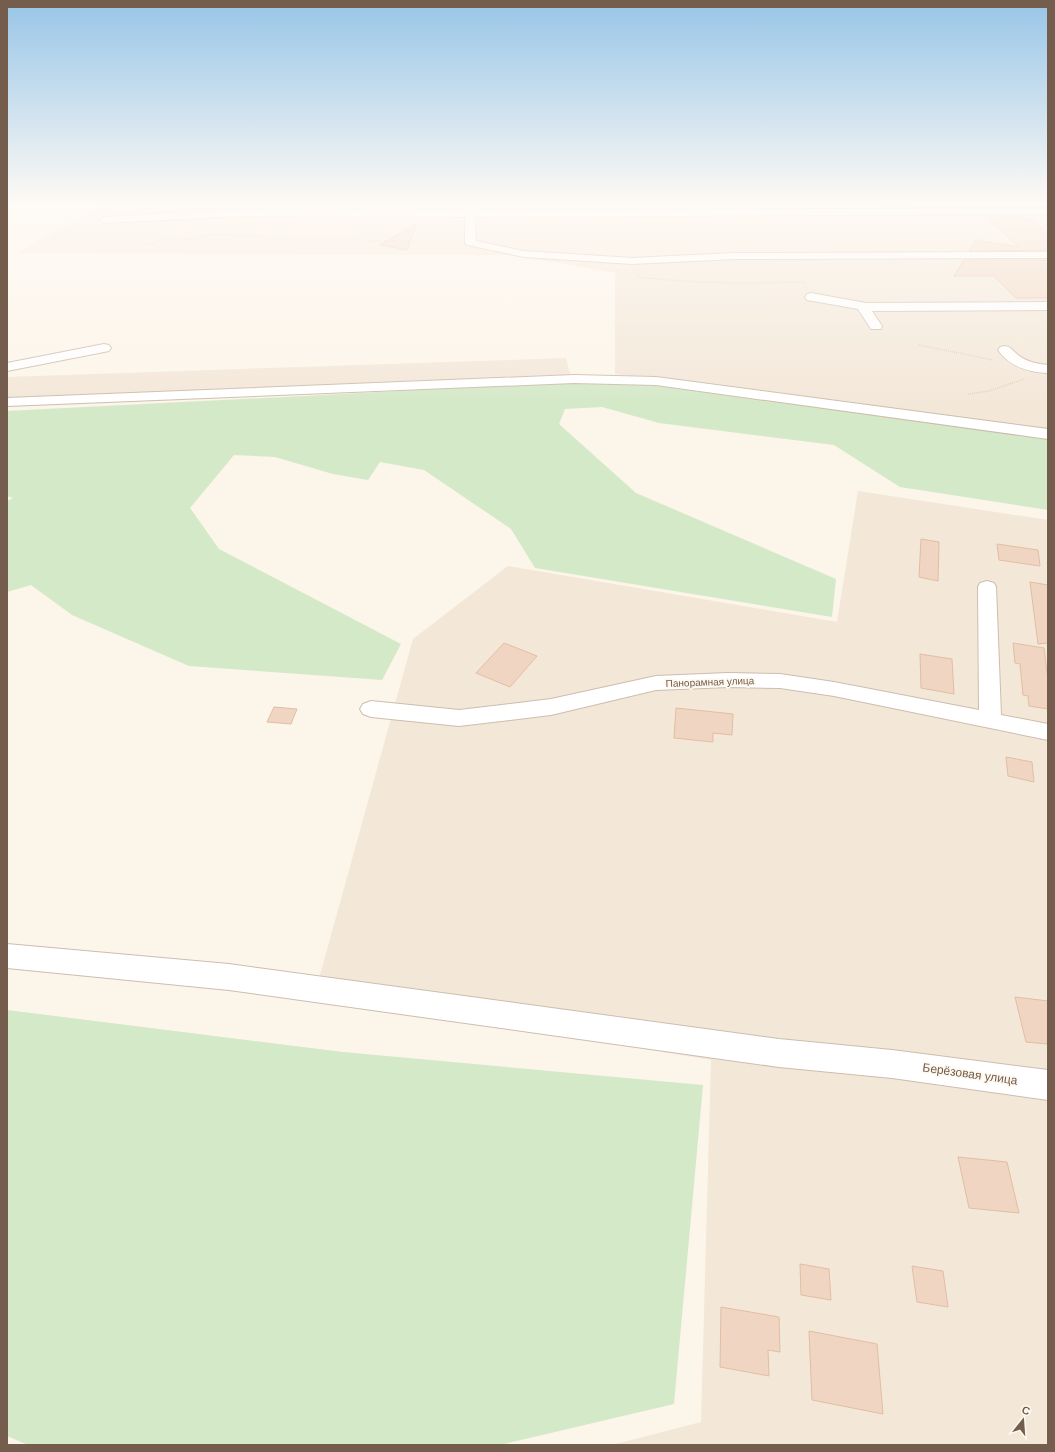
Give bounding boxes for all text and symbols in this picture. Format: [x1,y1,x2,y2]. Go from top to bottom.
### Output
street label: Панорамная улица [666,675,755,689]
street label: Берёзовая улица [922,1060,1019,1088]
north arrow [1003,1400,1043,1440]
text: С [1020,1404,1032,1417]

